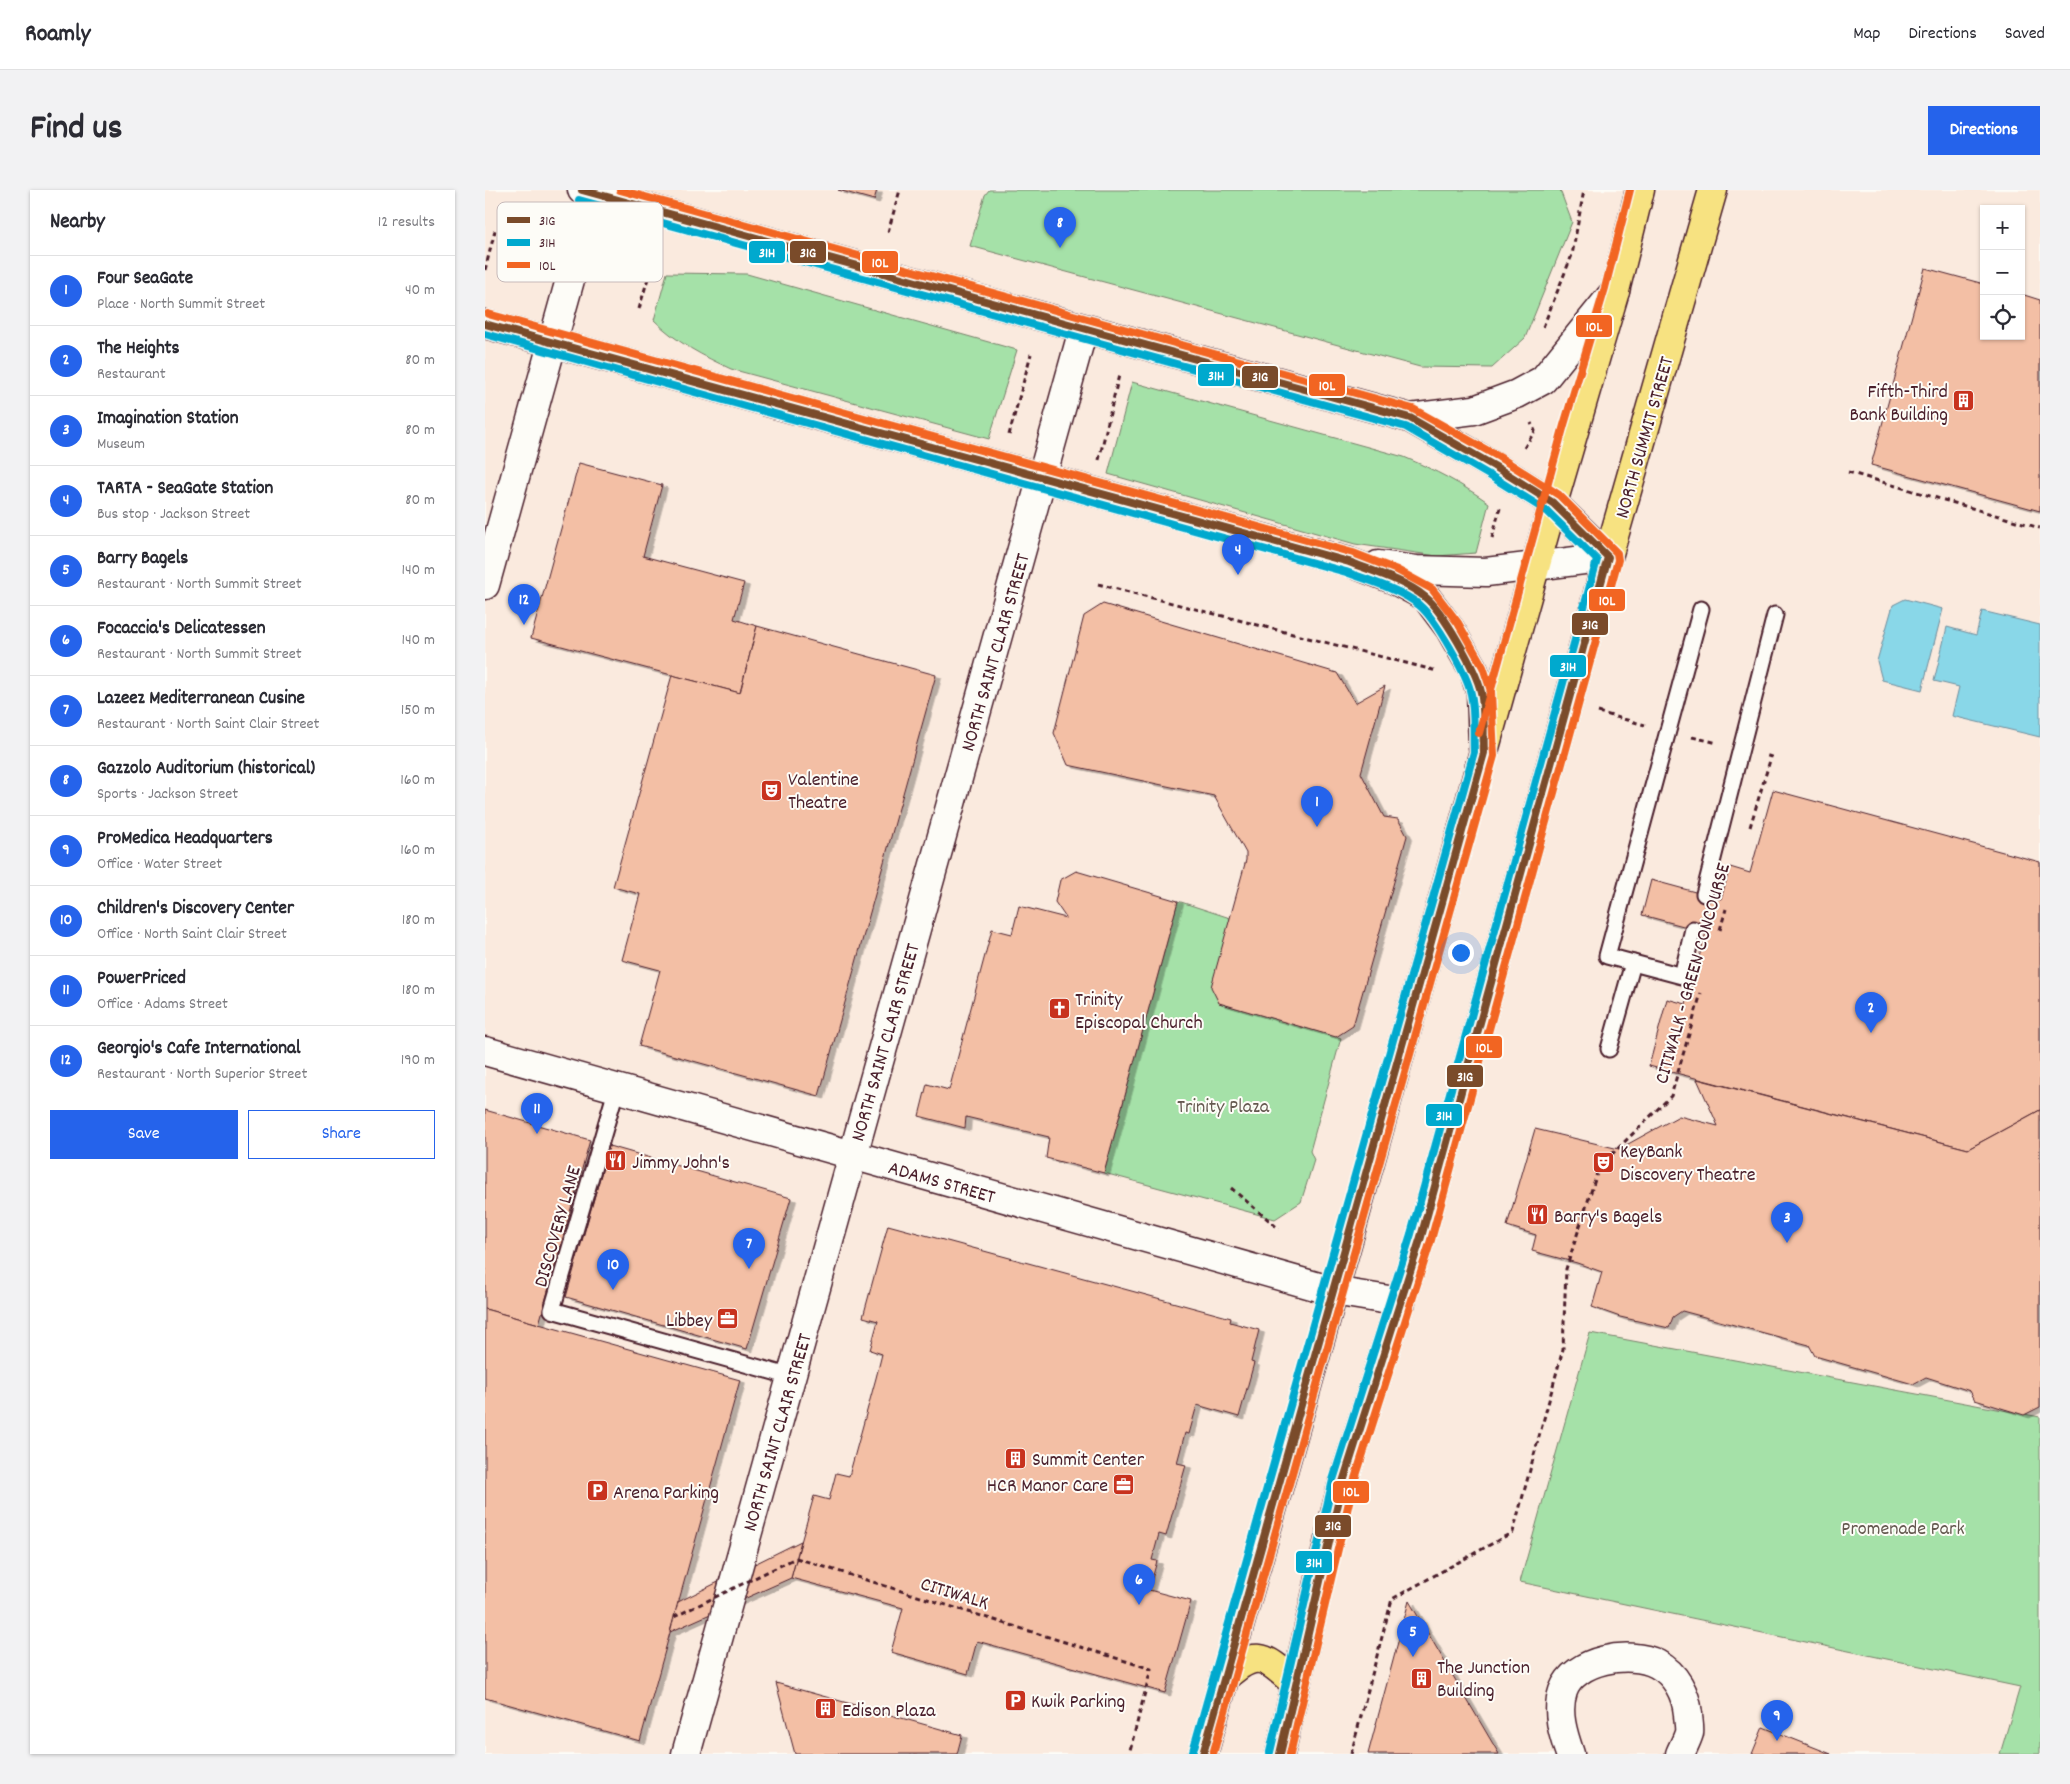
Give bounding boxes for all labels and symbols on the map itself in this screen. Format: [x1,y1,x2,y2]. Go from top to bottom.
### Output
legend [497,202,663,282]
pin: 8 [1044,207,1076,248]
text: 31G [539,212,555,232]
text: 31H [539,234,555,254]
line badge: 31H [748,240,786,264]
line badge: 31G [789,240,827,264]
text: 31H [759,244,775,264]
text: 31G [800,244,816,264]
line badge: 10L [861,250,899,274]
text: 10L [872,254,888,274]
text: 10L [539,257,556,277]
line badge: 10L [1575,314,1613,338]
text: 10L [1586,318,1602,338]
street label: NORTH SUMMIT STREET [1609,354,1682,522]
line badge: 31H [1197,363,1235,387]
line badge: 31G [1241,365,1279,389]
text: 31H [1208,367,1224,387]
text: 31G [1252,368,1268,388]
line badge: 10L [1308,373,1346,397]
text: 10L [1319,377,1335,397]
place label: Fifth-Third Bank Building [1850,379,1948,430]
building icon: Fifth-Third Bank Building [1952,389,1976,413]
pin: 4 [1222,534,1254,575]
street label: NORTH SAINT CLAIR STREET [955,551,1039,755]
pin: 12 [508,584,540,625]
line badge: 10L [1588,588,1626,612]
text: 10L [1599,592,1615,612]
line badge: 31G [1571,612,1609,636]
text: 31G [1582,616,1598,636]
line badge: 31H [1549,654,1587,678]
text: 31H [1560,658,1576,678]
place label: Valentine Theatre [788,767,859,818]
theatre icon: Valentine Theatre [760,778,784,802]
pin: 1 [1301,786,1333,827]
street label: CITIWALK - GREEN CONCOURSE [1649,860,1739,1087]
your location [1448,940,1474,966]
street label: NORTH SAINT CLAIR STREET [845,941,929,1145]
place label: Trinity Episcopal Church [1075,987,1203,1038]
pin: 2 [1855,992,1887,1033]
church icon: Trinity Episcopal Church [1047,997,1071,1021]
line badge: 10L [1465,1035,1503,1059]
text: 10L [1476,1039,1492,1059]
line badge: 31G [1446,1064,1484,1088]
text: 31G [1457,1068,1473,1088]
pin: 11 [521,1093,553,1134]
park label: Trinity Plaza [1177,1094,1270,1122]
line badge: 31H [1425,1103,1463,1127]
text: 31H [1436,1107,1452,1127]
place label: KeyBank Discovery Theatre [1620,1139,1756,1190]
restaurant icon: Jimmy John's [604,1149,628,1173]
place label: Jimmy John's [632,1150,730,1178]
theatre icon: KeyBank Discovery Theatre [1592,1150,1616,1174]
street label: ADAMS STREET [884,1155,998,1213]
street label: DISCOVERY LANE [528,1163,590,1291]
pin: 3 [1771,1202,1803,1243]
restaurant icon: Barry's Bagels [1526,1203,1550,1227]
place label: Barry's Bagels [1554,1204,1662,1232]
pin: 7 [733,1228,765,1269]
pin: 10 [597,1249,629,1290]
office icon: Libbey [716,1307,740,1331]
place label: Libbey [666,1308,713,1336]
street label: NORTH SAINT CLAIR STREET [737,1331,821,1535]
building icon: Summit Center [1004,1446,1028,1470]
place label: Summit Center [1032,1447,1145,1475]
office icon: HCR Manor Care [1112,1472,1136,1496]
place label: HCR Manor Care [987,1473,1108,1501]
parking icon: Arena Parking [585,1479,609,1503]
place label: Arena Parking [613,1480,719,1508]
line badge: 10L [1332,1480,1370,1504]
text: 10L [1343,1483,1359,1503]
line badge: 31G [1314,1514,1352,1538]
park label: Promenade Park [1841,1516,1965,1544]
text: 31G [1325,1517,1341,1537]
line badge: 31H [1295,1550,1333,1574]
text: 31H [1306,1554,1322,1574]
pin: 6 [1123,1564,1155,1605]
street label: CITIWALK [917,1571,992,1619]
pin: 5 [1397,1616,1429,1657]
place label: The Junction Building [1437,1655,1530,1706]
building icon: The Junction Building [1409,1666,1433,1690]
parking icon: Kwik Parking [1003,1688,1027,1712]
place label: Kwik Parking [1031,1689,1125,1717]
building icon: Edison Plaza [814,1697,838,1721]
place label: Edison Plaza [842,1698,936,1726]
pin: 9 [1761,1700,1793,1741]

